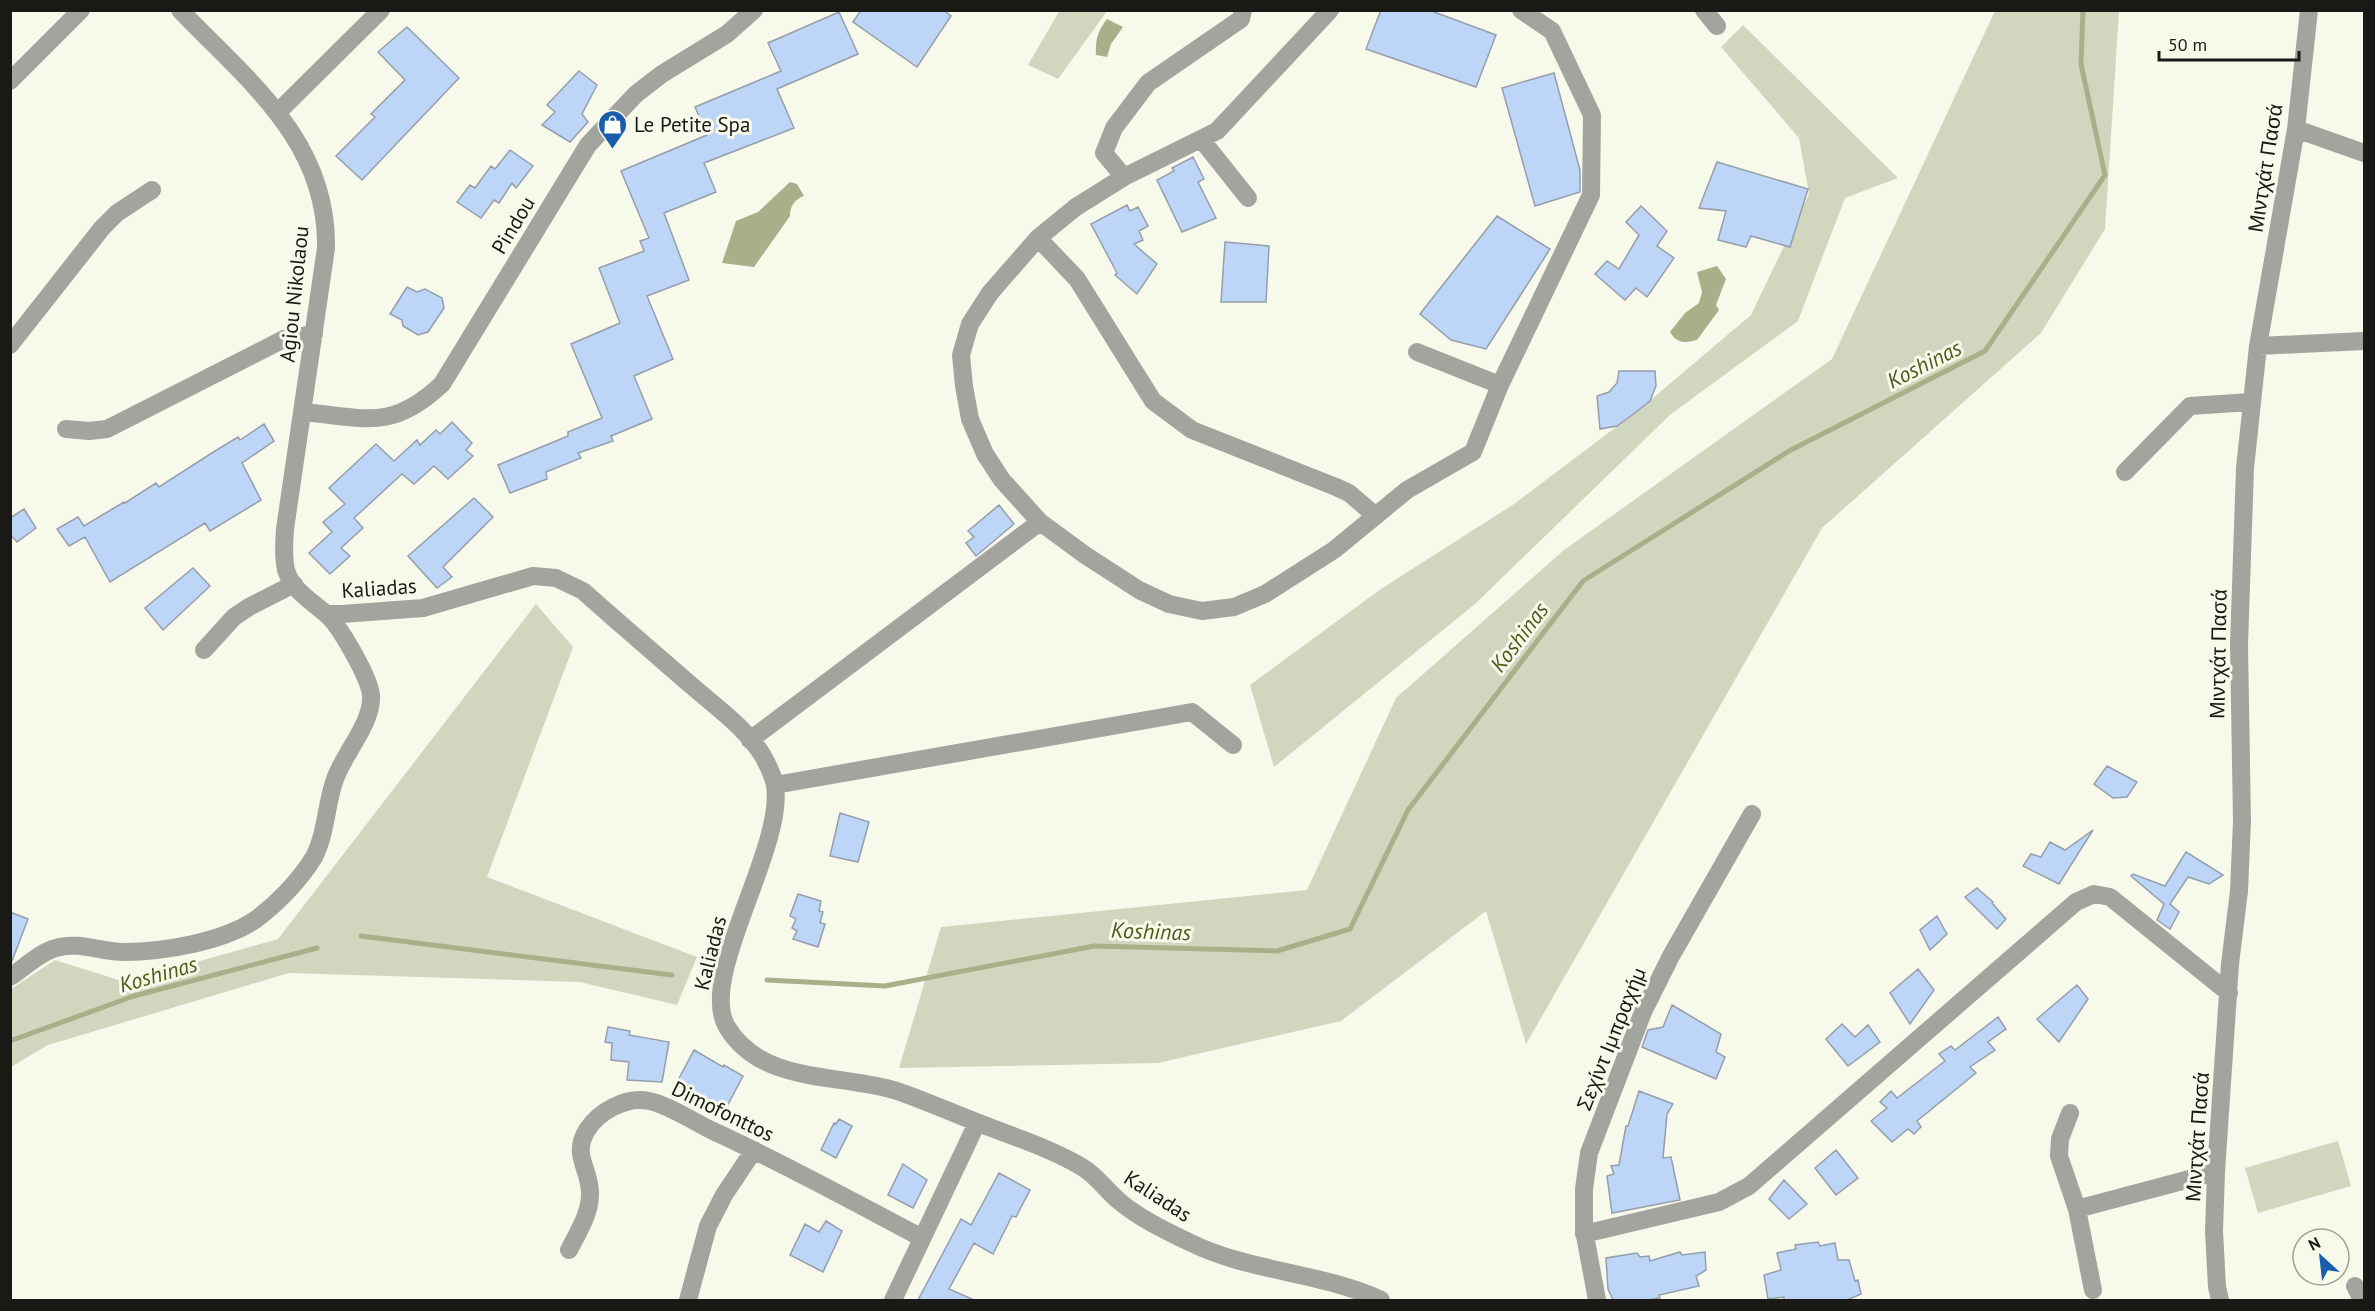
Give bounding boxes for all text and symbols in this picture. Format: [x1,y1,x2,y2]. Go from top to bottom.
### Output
scale bar [2159,24,2298,62]
text: 50 m [2168,33,2207,56]
street label: Μιντχάτ Πασά [2242,102,2288,234]
shop icon: Le Petite Spa [597,108,629,150]
place label: Le Petite Spa [634,111,750,138]
street label: Pindou [485,191,541,259]
street label: Agiou Nikolaou [273,224,315,364]
water label: Koshinas [1882,333,1966,395]
street label: Kaliadas [340,572,418,604]
street label: Μιντχάτ Πασά [2203,589,2233,719]
water label: Koshinas [1484,596,1554,677]
street label: Kaliadas [688,913,732,993]
water label: Koshinas [1110,916,1192,946]
water label: Koshinas [116,949,201,998]
street label: Σεχίντ Ιμπραχήμ [1570,963,1652,1115]
street label: Μιντχάτ Πασά [2179,1071,2215,1203]
street label: Dimofonttos [667,1075,779,1147]
street label: Kaliadas [1119,1164,1197,1228]
north arrow [2291,1227,2351,1287]
text: N [2305,1232,2323,1255]

